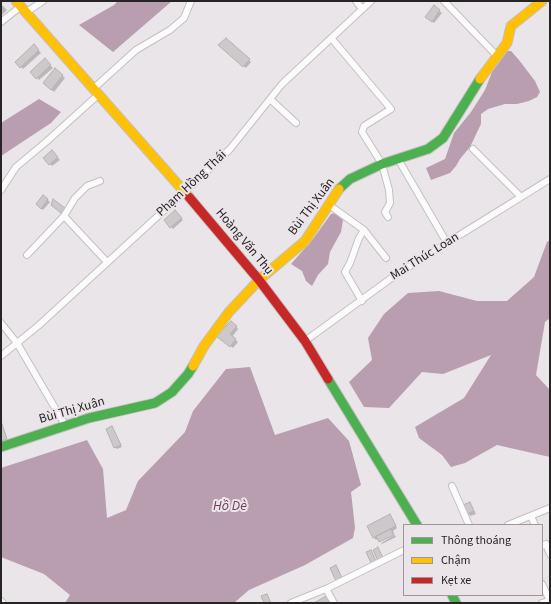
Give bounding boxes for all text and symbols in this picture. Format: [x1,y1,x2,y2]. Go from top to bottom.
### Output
street label: Phạm Hồng Thái [154,148,230,220]
street label: Bùi Thị Xuân [285,175,339,239]
street label: Hoàng Văn Thụ [212,206,276,278]
street label: Mai Thúc Loan [388,230,462,284]
street label: Bùi Thị Xuân [37,394,107,428]
water label: Hồ Dè [213,499,247,515]
legend [403,524,543,596]
text: Thông thoáng [441,532,511,549]
text: Chậm [441,552,470,569]
text: Kẹt xe [441,572,471,589]

